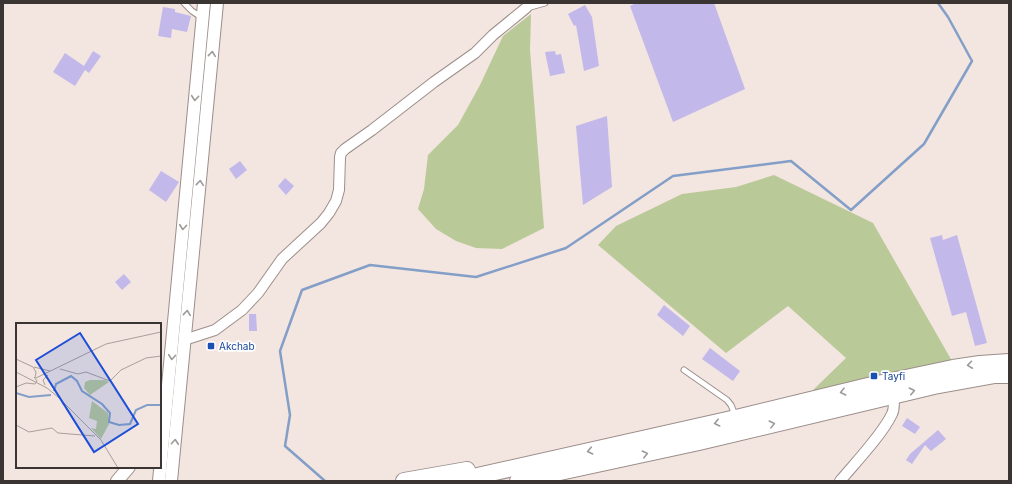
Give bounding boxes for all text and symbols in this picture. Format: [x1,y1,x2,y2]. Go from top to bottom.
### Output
one-way arrow [208,51,217,57]
one-way arrow [191,95,200,101]
one-way arrow [195,180,204,186]
one-way arrow [179,224,188,230]
one-way arrow [182,310,191,316]
inset map [16,323,161,468]
place label: Akchab [219,340,255,352]
marker: Akchab [206,341,216,351]
one-way arrow [167,354,176,360]
one-way arrow [967,360,973,369]
place label: Tayfi [882,370,905,382]
marker: Tayfi [869,371,879,381]
one-way arrow [840,387,847,396]
one-way arrow [909,387,915,395]
one-way arrow [713,418,720,426]
one-way arrow [769,421,775,429]
one-way arrow [170,439,179,445]
one-way arrow [587,447,593,455]
one-way arrow [642,450,648,458]

